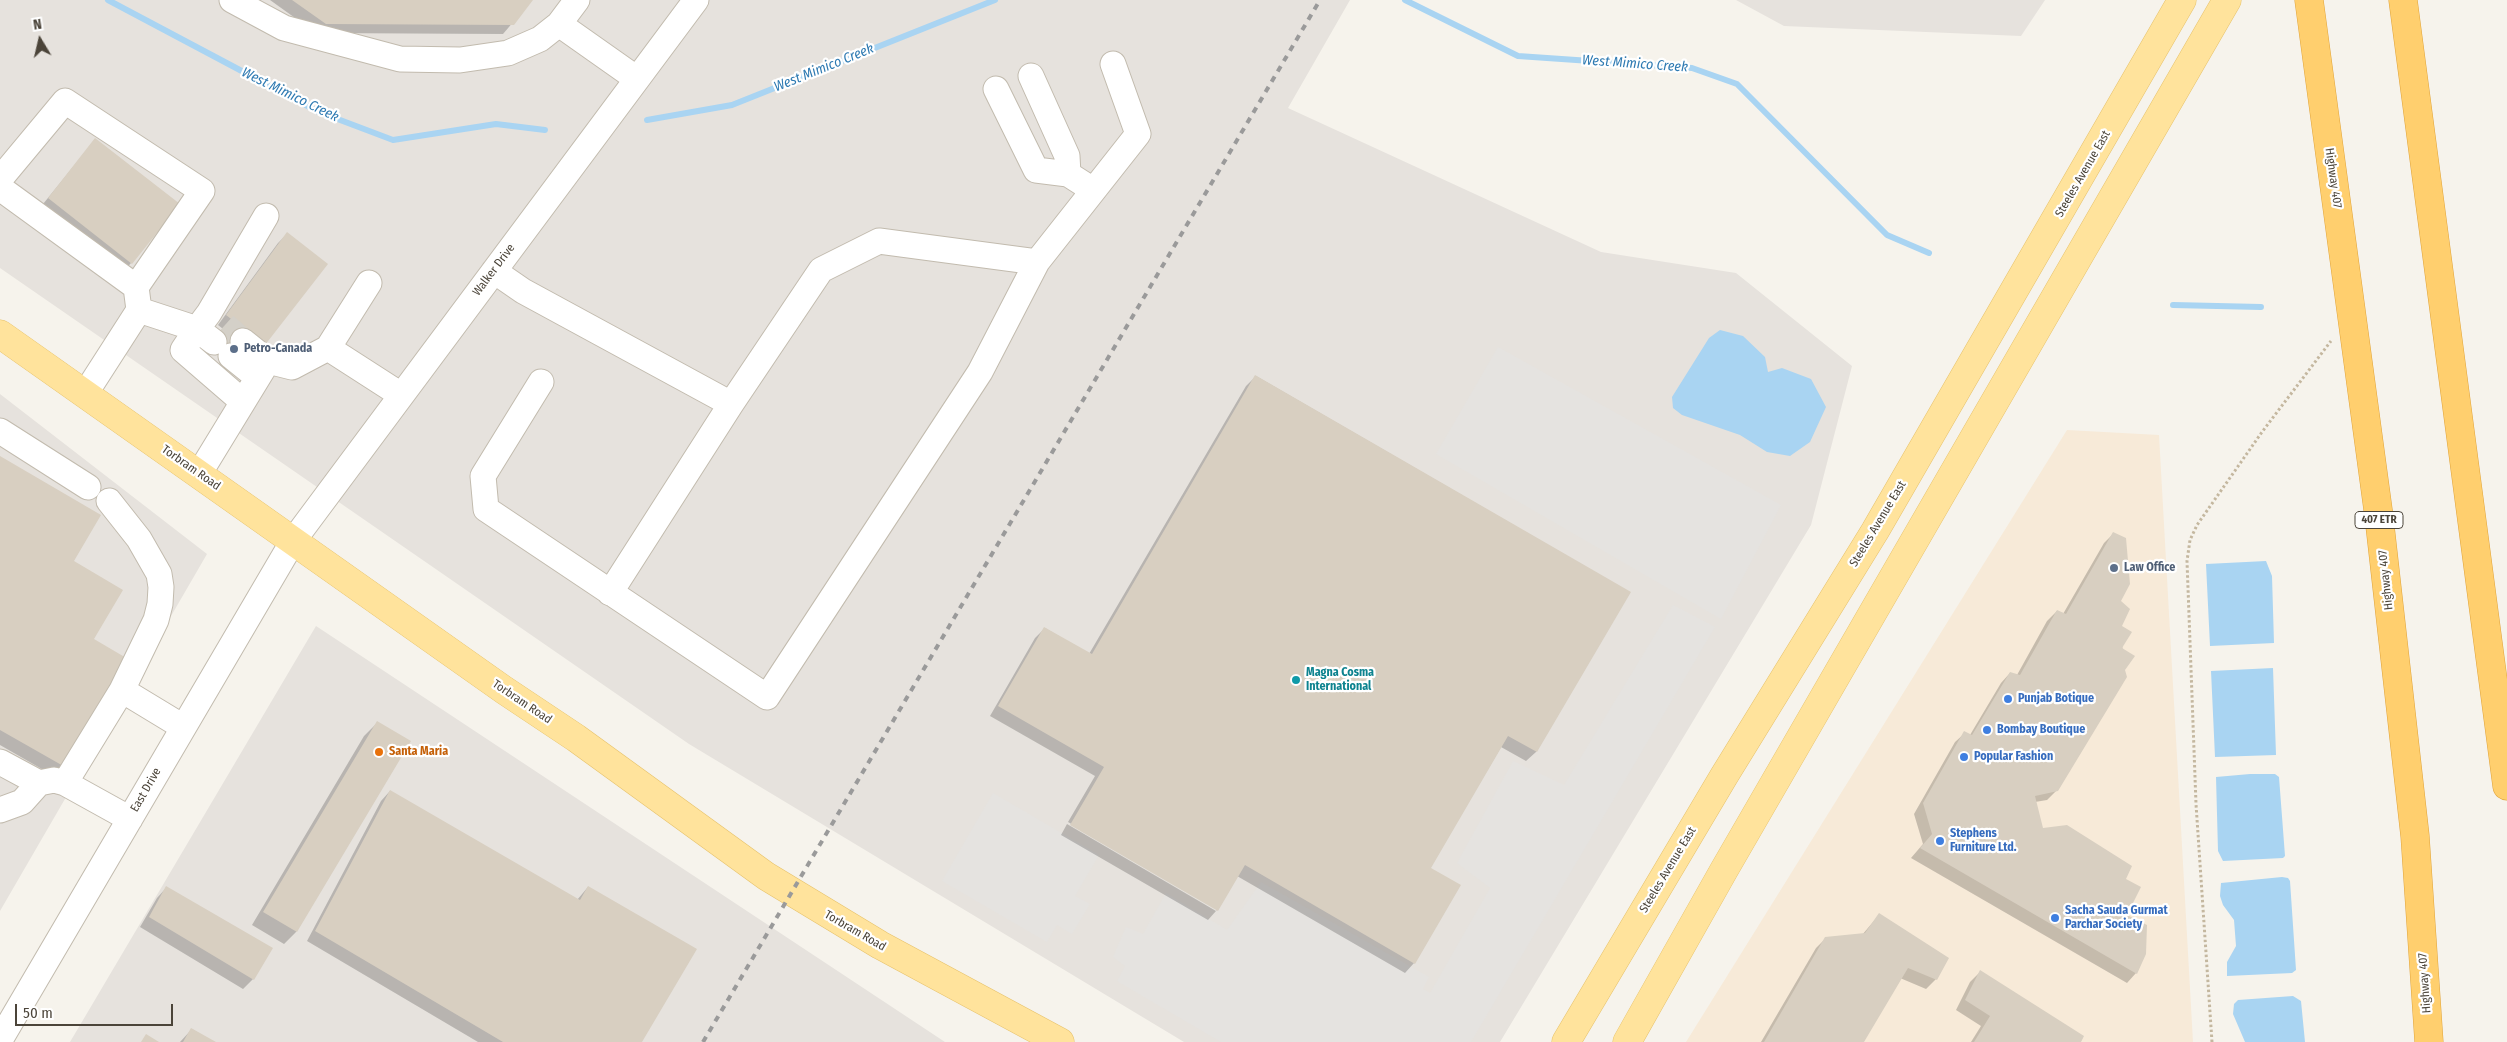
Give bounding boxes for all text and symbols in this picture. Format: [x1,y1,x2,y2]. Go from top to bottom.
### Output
north arrow [15,15,65,65]
text: N [32,16,43,34]
water label: West Mimico Creek [772,40,876,96]
water label: West Mimico Creek [1582,52,1688,76]
water label: West Mimico Creek [239,64,341,126]
street label: Steeles Avenue East [2052,128,2114,220]
street label: Highway 407 [2322,147,2344,209]
street label: Walker Drive [470,241,518,299]
place label: Petro-Canada [244,342,312,356]
marker: Petro-Canada [228,343,240,355]
street label: Torbram Road [159,442,223,494]
street label: Steeles Avenue East [1847,478,1909,570]
road number: 407 ETR [2355,512,2403,528]
street label: Highway 407 [2376,549,2396,611]
place label: Law Office [2124,561,2175,575]
marker: Law Office [2108,562,2120,574]
place label: Magna Cosma International [1306,666,1374,694]
marker: Magna Cosma International [1290,674,1302,686]
street label: Torbram Road [490,677,554,727]
place label: Punjab Botique [2018,692,2094,706]
marker: Punjab Botique [2002,693,2014,705]
place label: Bombay Boutique [1997,723,2085,737]
marker: Bombay Boutique [1981,724,1993,736]
place label: Santa Maria [389,745,448,759]
marker: Santa Maria [373,746,385,758]
place label: Popular Fashion [1974,750,2053,764]
marker: Popular Fashion [1958,751,1970,763]
street label: East Drive [128,765,164,815]
street label: Steeles Avenue East [1637,824,1699,916]
place label: Stephens Furniture Ltd. [1950,827,2017,855]
marker: Stephens Furniture Ltd. [1934,835,1946,847]
place label: Sacha Sauda Gurmat Parchar Society [2065,904,2168,932]
street label: Torbram Road [822,908,888,954]
marker: Sacha Sauda Gurmat Parchar Society [2049,912,2061,924]
street label: Highway 407 [2416,952,2434,1014]
scale bar [18,994,175,1026]
text: 50 m [23,1004,53,1022]

